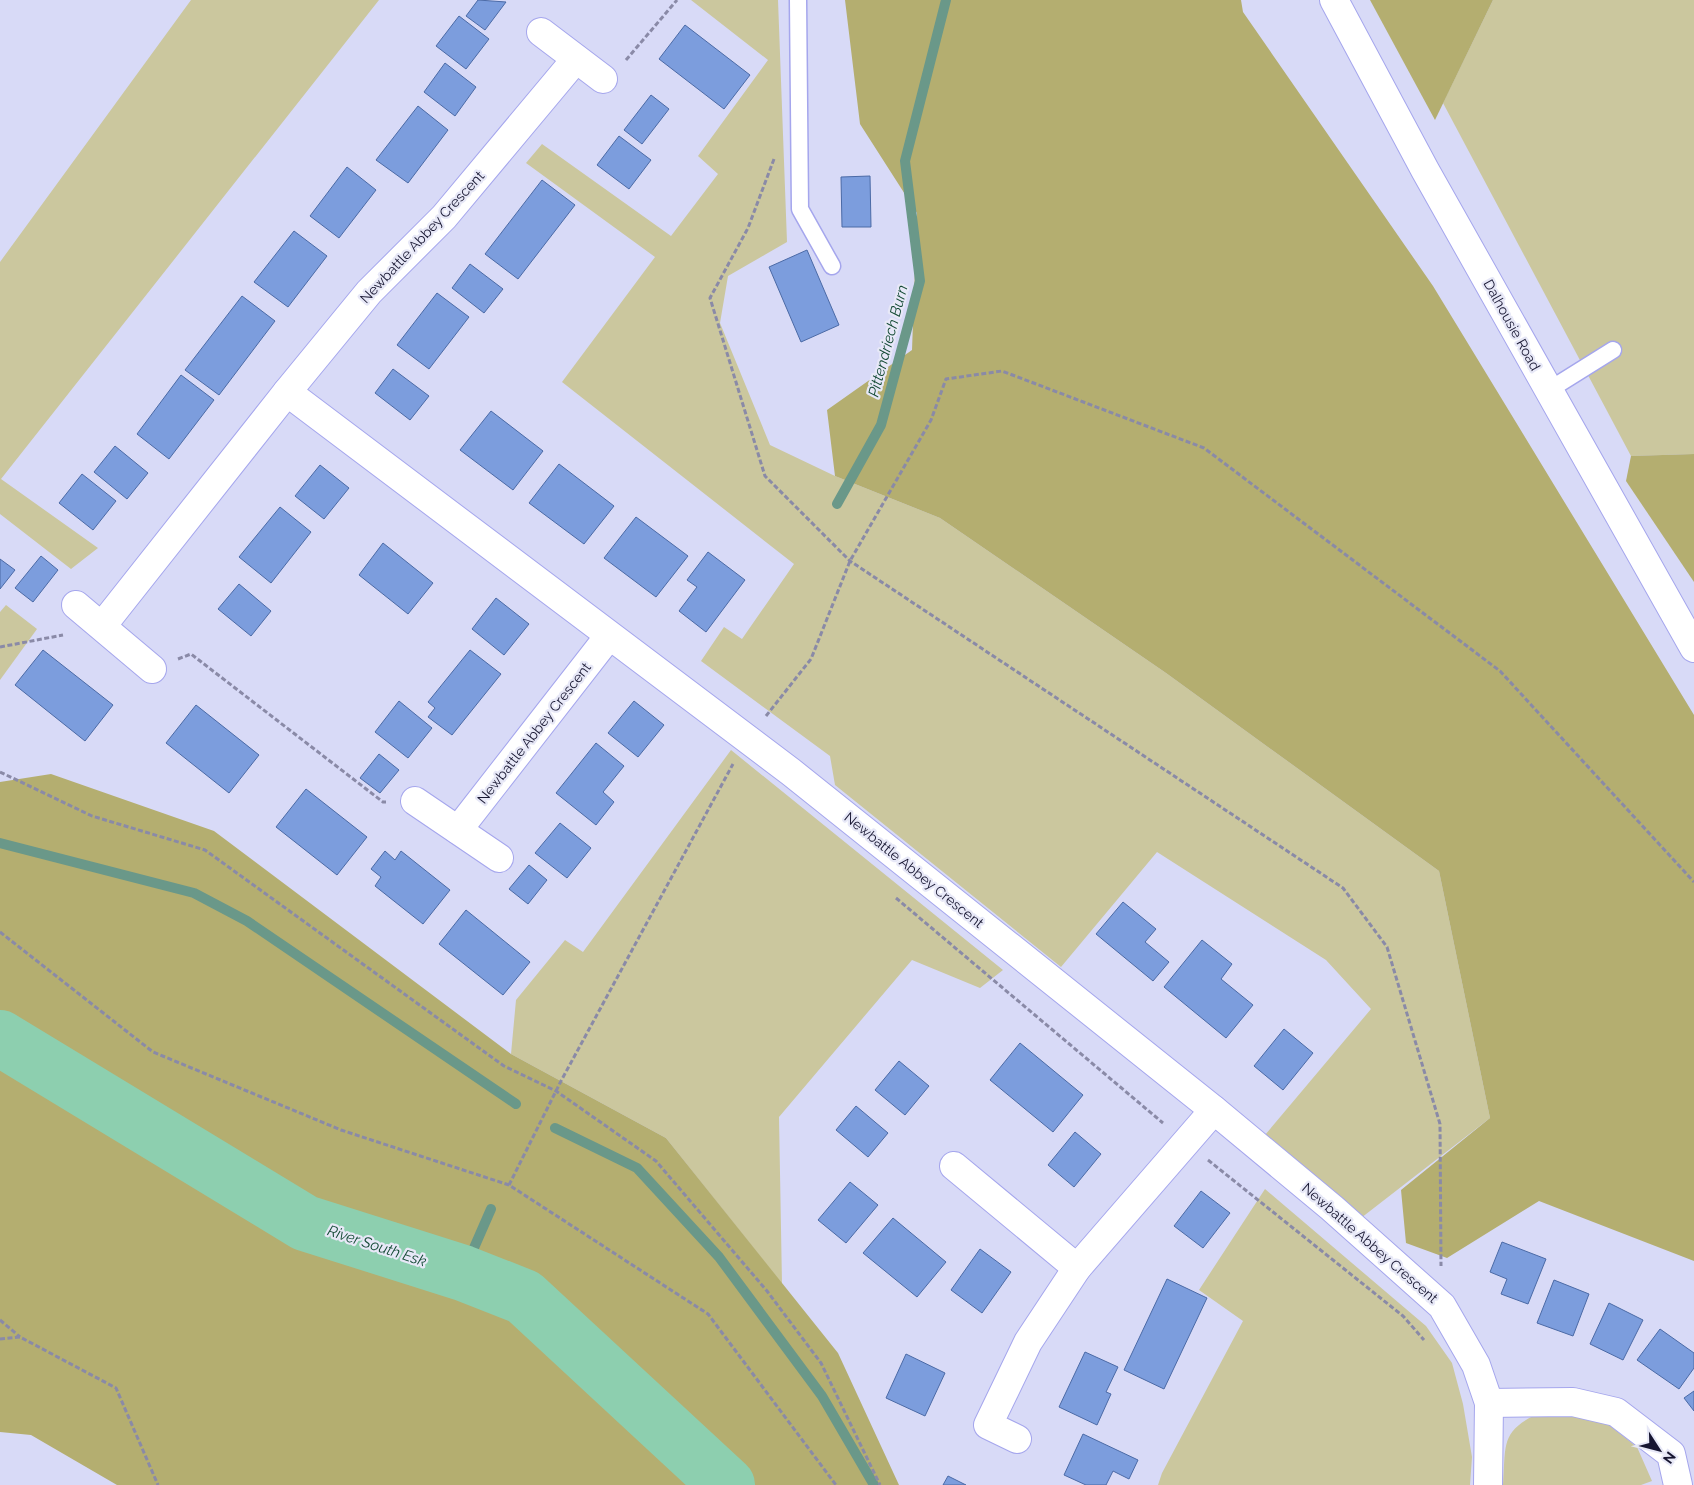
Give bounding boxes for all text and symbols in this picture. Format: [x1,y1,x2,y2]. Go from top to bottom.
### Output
street label: Newbattle Abbey Crescent [357,168,487,306]
street label: Dalhousie Road [1480,277,1544,373]
water label: Pittendriech Burn [864,283,912,399]
street label: Newbattle Abbey Crescent [474,659,594,807]
street label: Newbattle Abbey Crescent [841,809,987,931]
street label: Newbattle Abbey Crescent [1299,1180,1441,1306]
water label: River South Esk [325,1222,429,1270]
north arrow [1634,1425,1684,1475]
text: N [1660,1449,1679,1467]

